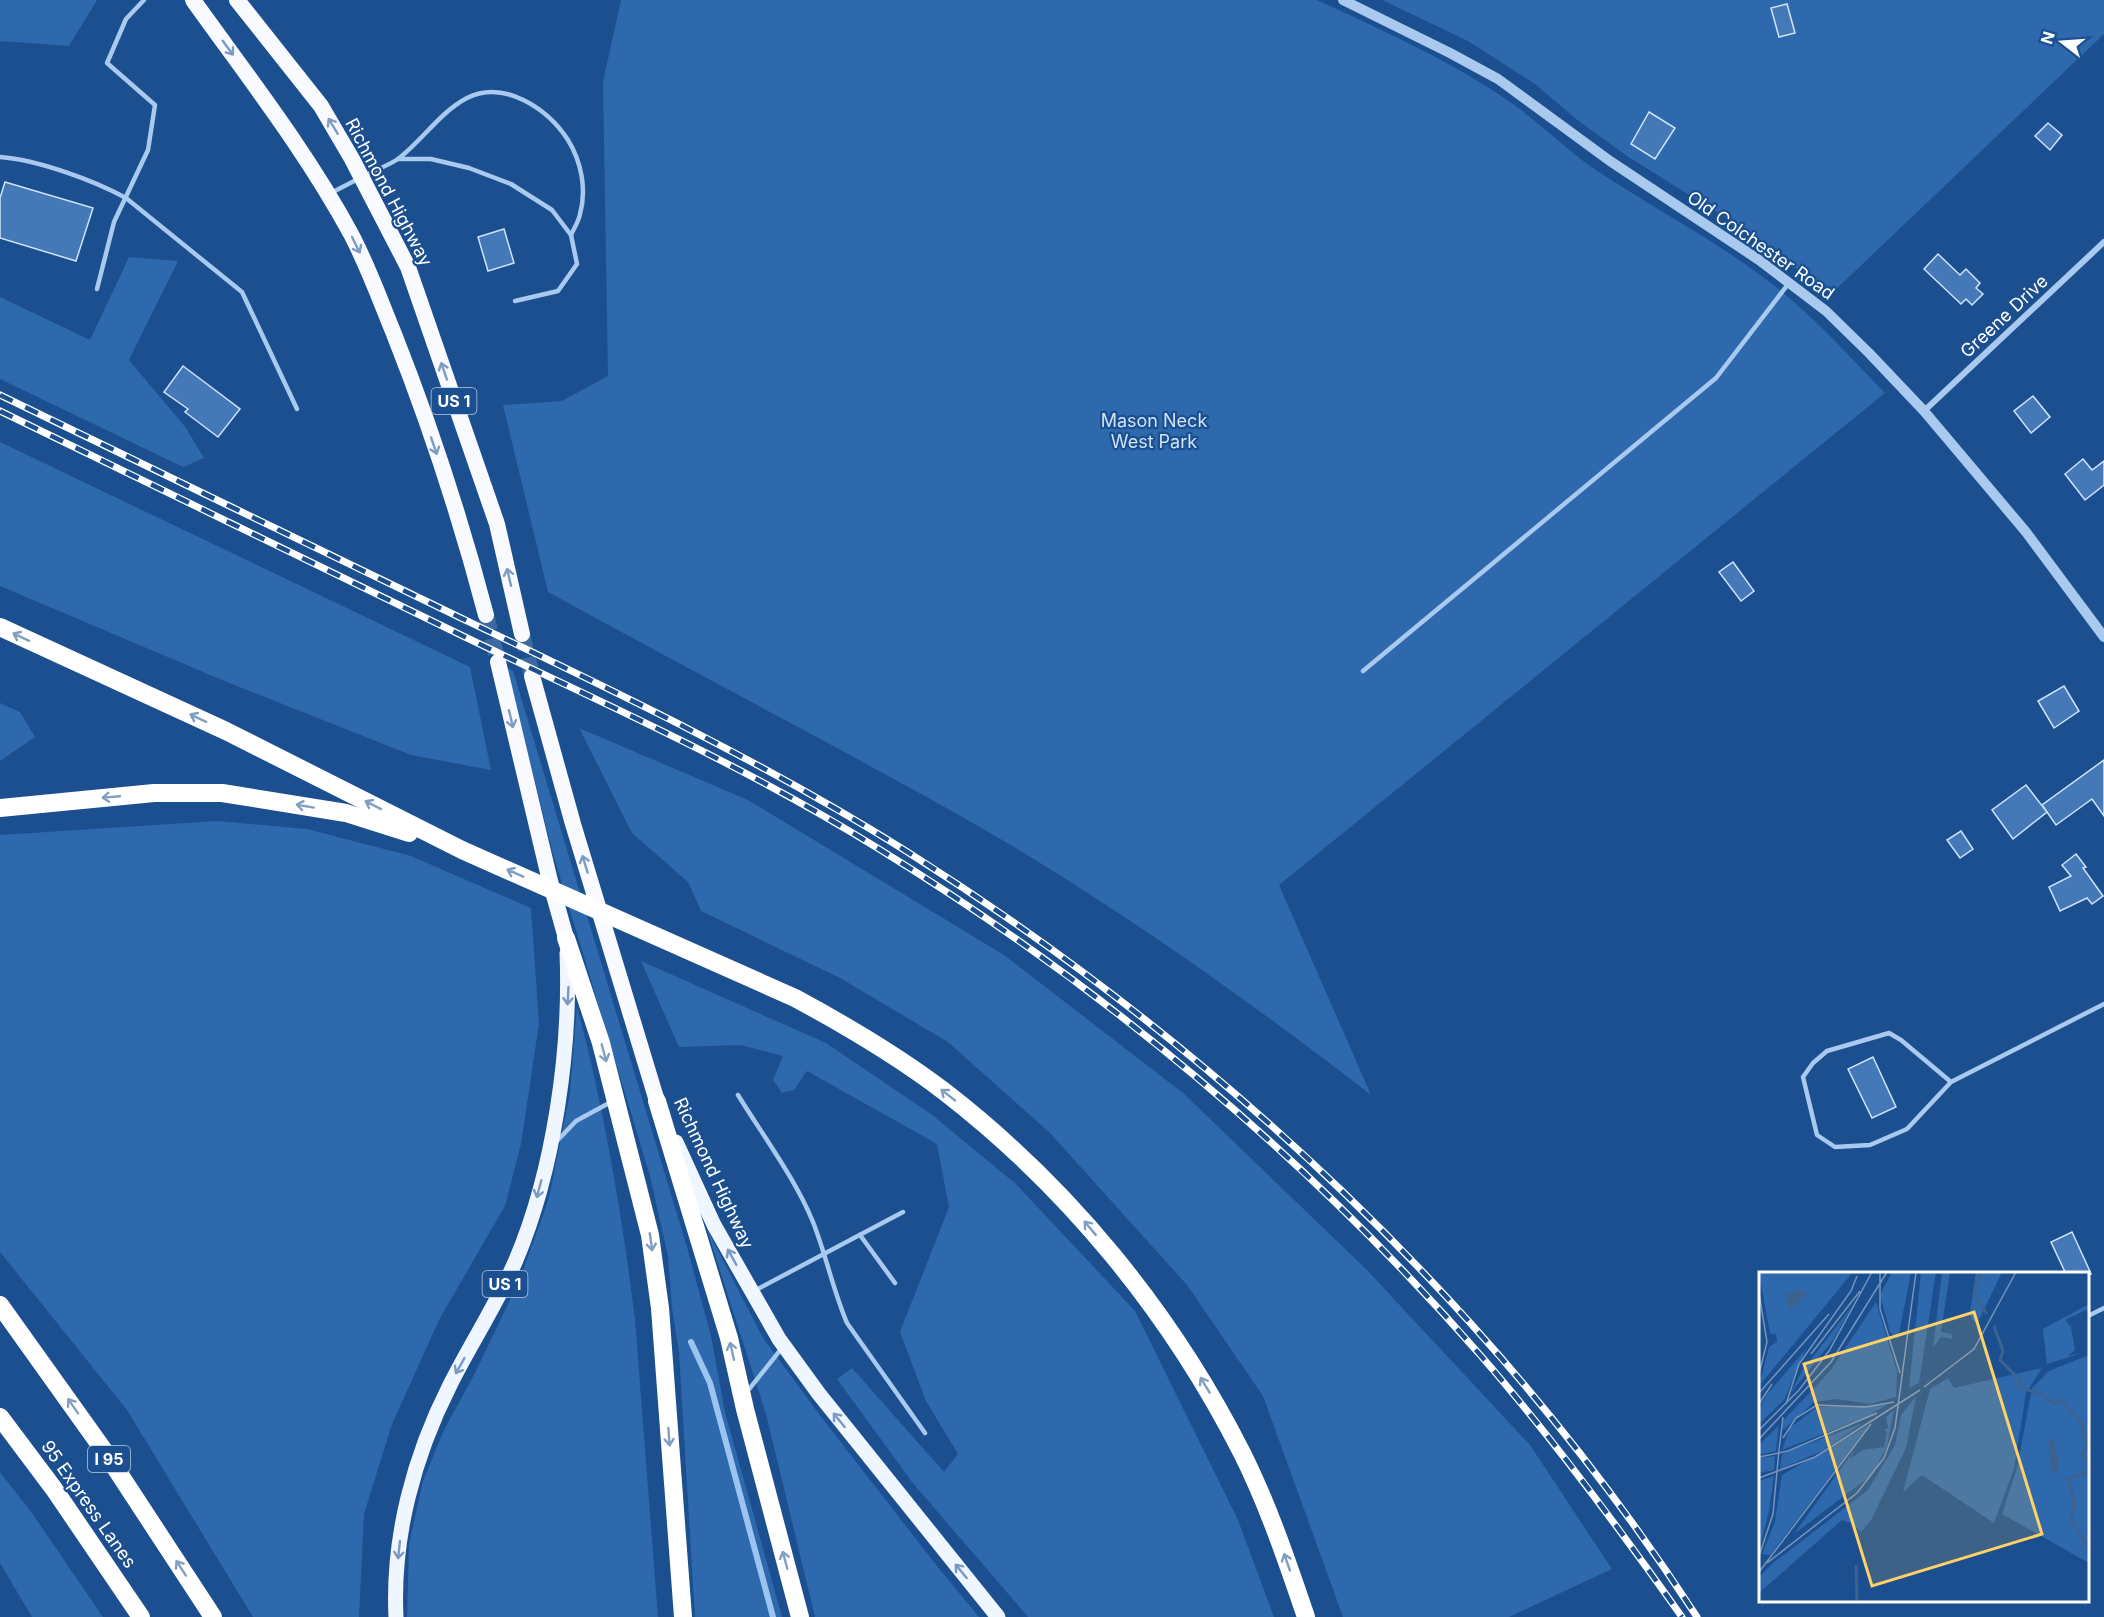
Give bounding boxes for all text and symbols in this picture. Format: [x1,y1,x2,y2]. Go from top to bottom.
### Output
north arrow [2032,12,2092,72]
text: N [2036,29,2059,46]
one-way arrow [221,39,234,55]
street label: Richmond Highway [341,115,437,269]
one-way arrow [326,118,338,135]
street label: Old Colchester Road [1683,186,1839,304]
one-way arrow [351,236,363,254]
street label: Greene Drive [1956,270,2052,362]
one-way arrow [438,362,449,381]
road number: US 1 [432,388,476,414]
park label: Mason Neck West Park [1101,410,1207,452]
one-way arrow [430,437,441,455]
one-way arrow [502,567,514,586]
one-way arrow [12,630,30,642]
one-way arrow [506,709,518,728]
one-way arrow [189,712,207,723]
one-way arrow [102,792,122,803]
one-way arrow [364,798,382,810]
one-way arrow [296,800,315,811]
one-way arrow [579,855,590,874]
one-way arrow [506,867,524,878]
one-way arrow [562,986,573,1006]
one-way arrow [599,1043,610,1062]
one-way arrow [941,1088,957,1101]
street label: Richmond Highway [670,1094,758,1252]
one-way arrow [533,1179,545,1198]
one-way arrow [1083,1221,1097,1236]
one-way arrow [645,1232,656,1252]
one-way arrow [726,1249,738,1266]
road number: US 1 [482,1271,528,1297]
inset map [1759,1272,2089,1602]
one-way arrow [726,1342,737,1361]
one-way arrow [454,1357,466,1374]
one-way arrow [1198,1377,1210,1394]
one-way arrow [67,1398,79,1414]
one-way arrow [833,1412,846,1428]
one-way arrow [664,1426,675,1446]
street label: 95 Express Lanes [37,1436,141,1572]
road number: I 95 [88,1446,130,1472]
one-way arrow [393,1539,404,1559]
one-way arrow [779,1551,790,1570]
one-way arrow [1281,1553,1292,1572]
one-way arrow [175,1560,187,1577]
one-way arrow [955,1564,968,1580]

